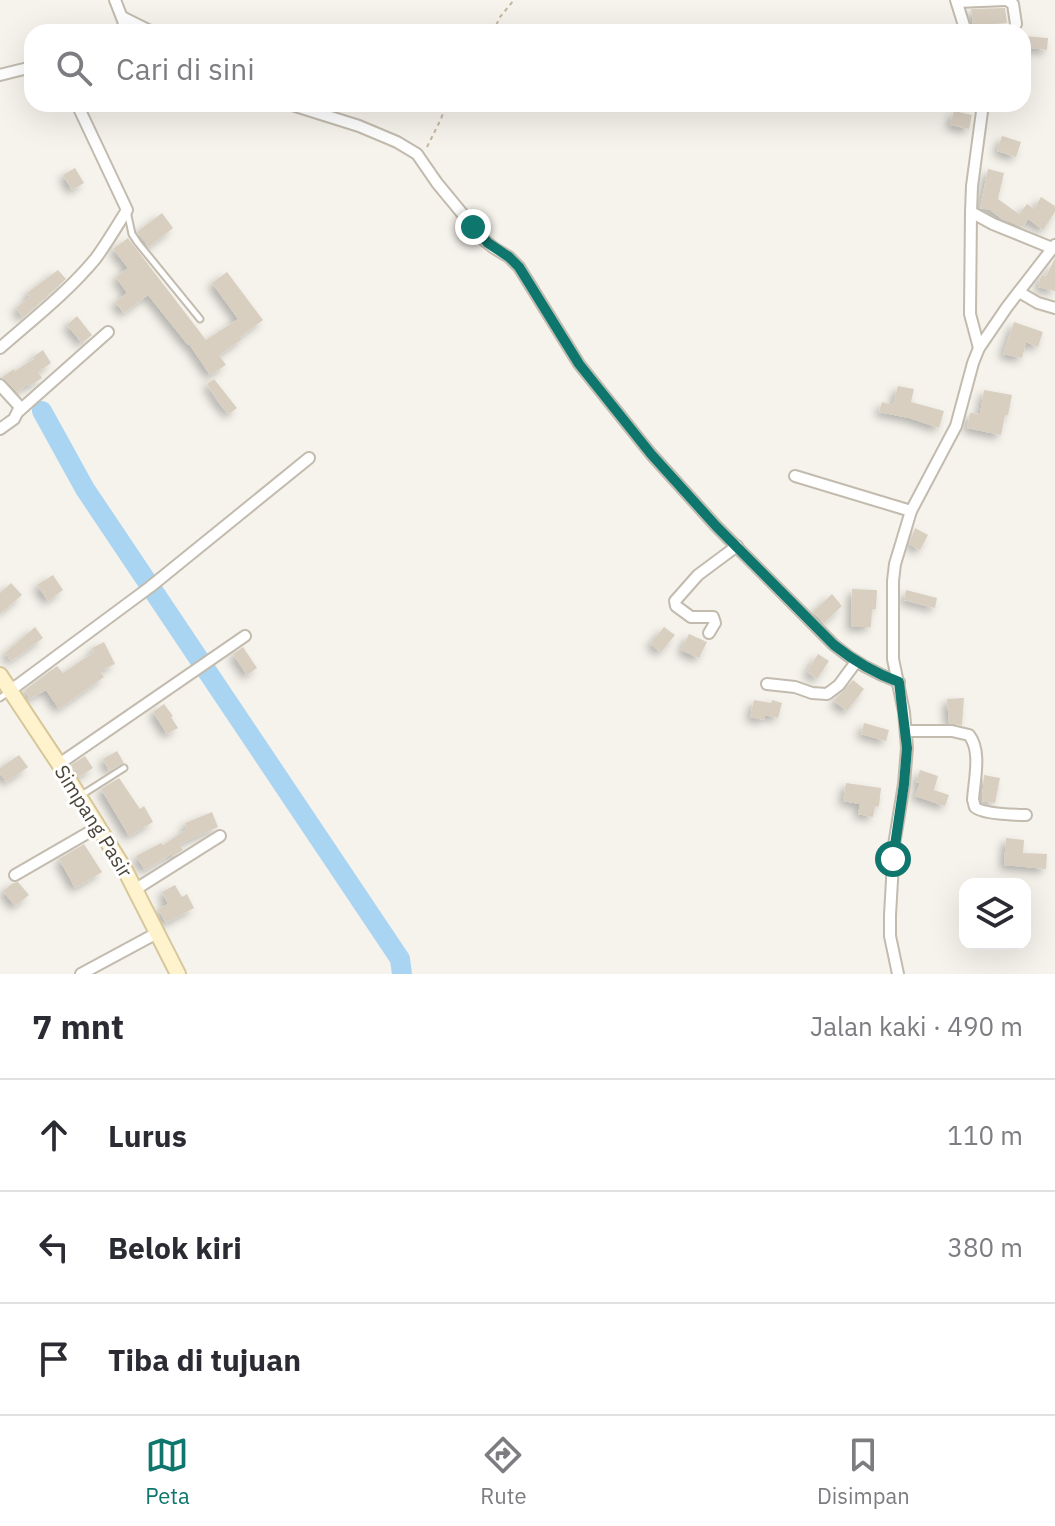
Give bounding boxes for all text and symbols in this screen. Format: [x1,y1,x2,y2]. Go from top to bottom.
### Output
search box [24,24,1031,112]
icon: search [52,46,96,90]
text: Cari di sini [116,49,255,88]
route end [455,209,491,245]
street label: Simpang Pasir [49,760,139,882]
route start [875,841,911,877]
map controls [959,878,1031,950]
button: layers [959,878,1031,950]
text: 7 mnt [32,1004,124,1048]
text: Jalan kaki · 490 m [810,1009,1023,1043]
icon: ahead [32,1113,76,1157]
text: Lurus [108,1116,187,1155]
text: 110 m [947,1118,1023,1152]
icon: left [32,1225,76,1269]
text: Belok kiri [108,1228,242,1267]
text: 380 m [947,1230,1023,1264]
icon: arrive [32,1337,76,1381]
text: Tiba di tujuan [108,1340,301,1379]
tab: Peta [145,1433,190,1510]
tab: Rute [480,1433,527,1510]
tab: Disimpan [817,1433,910,1510]

